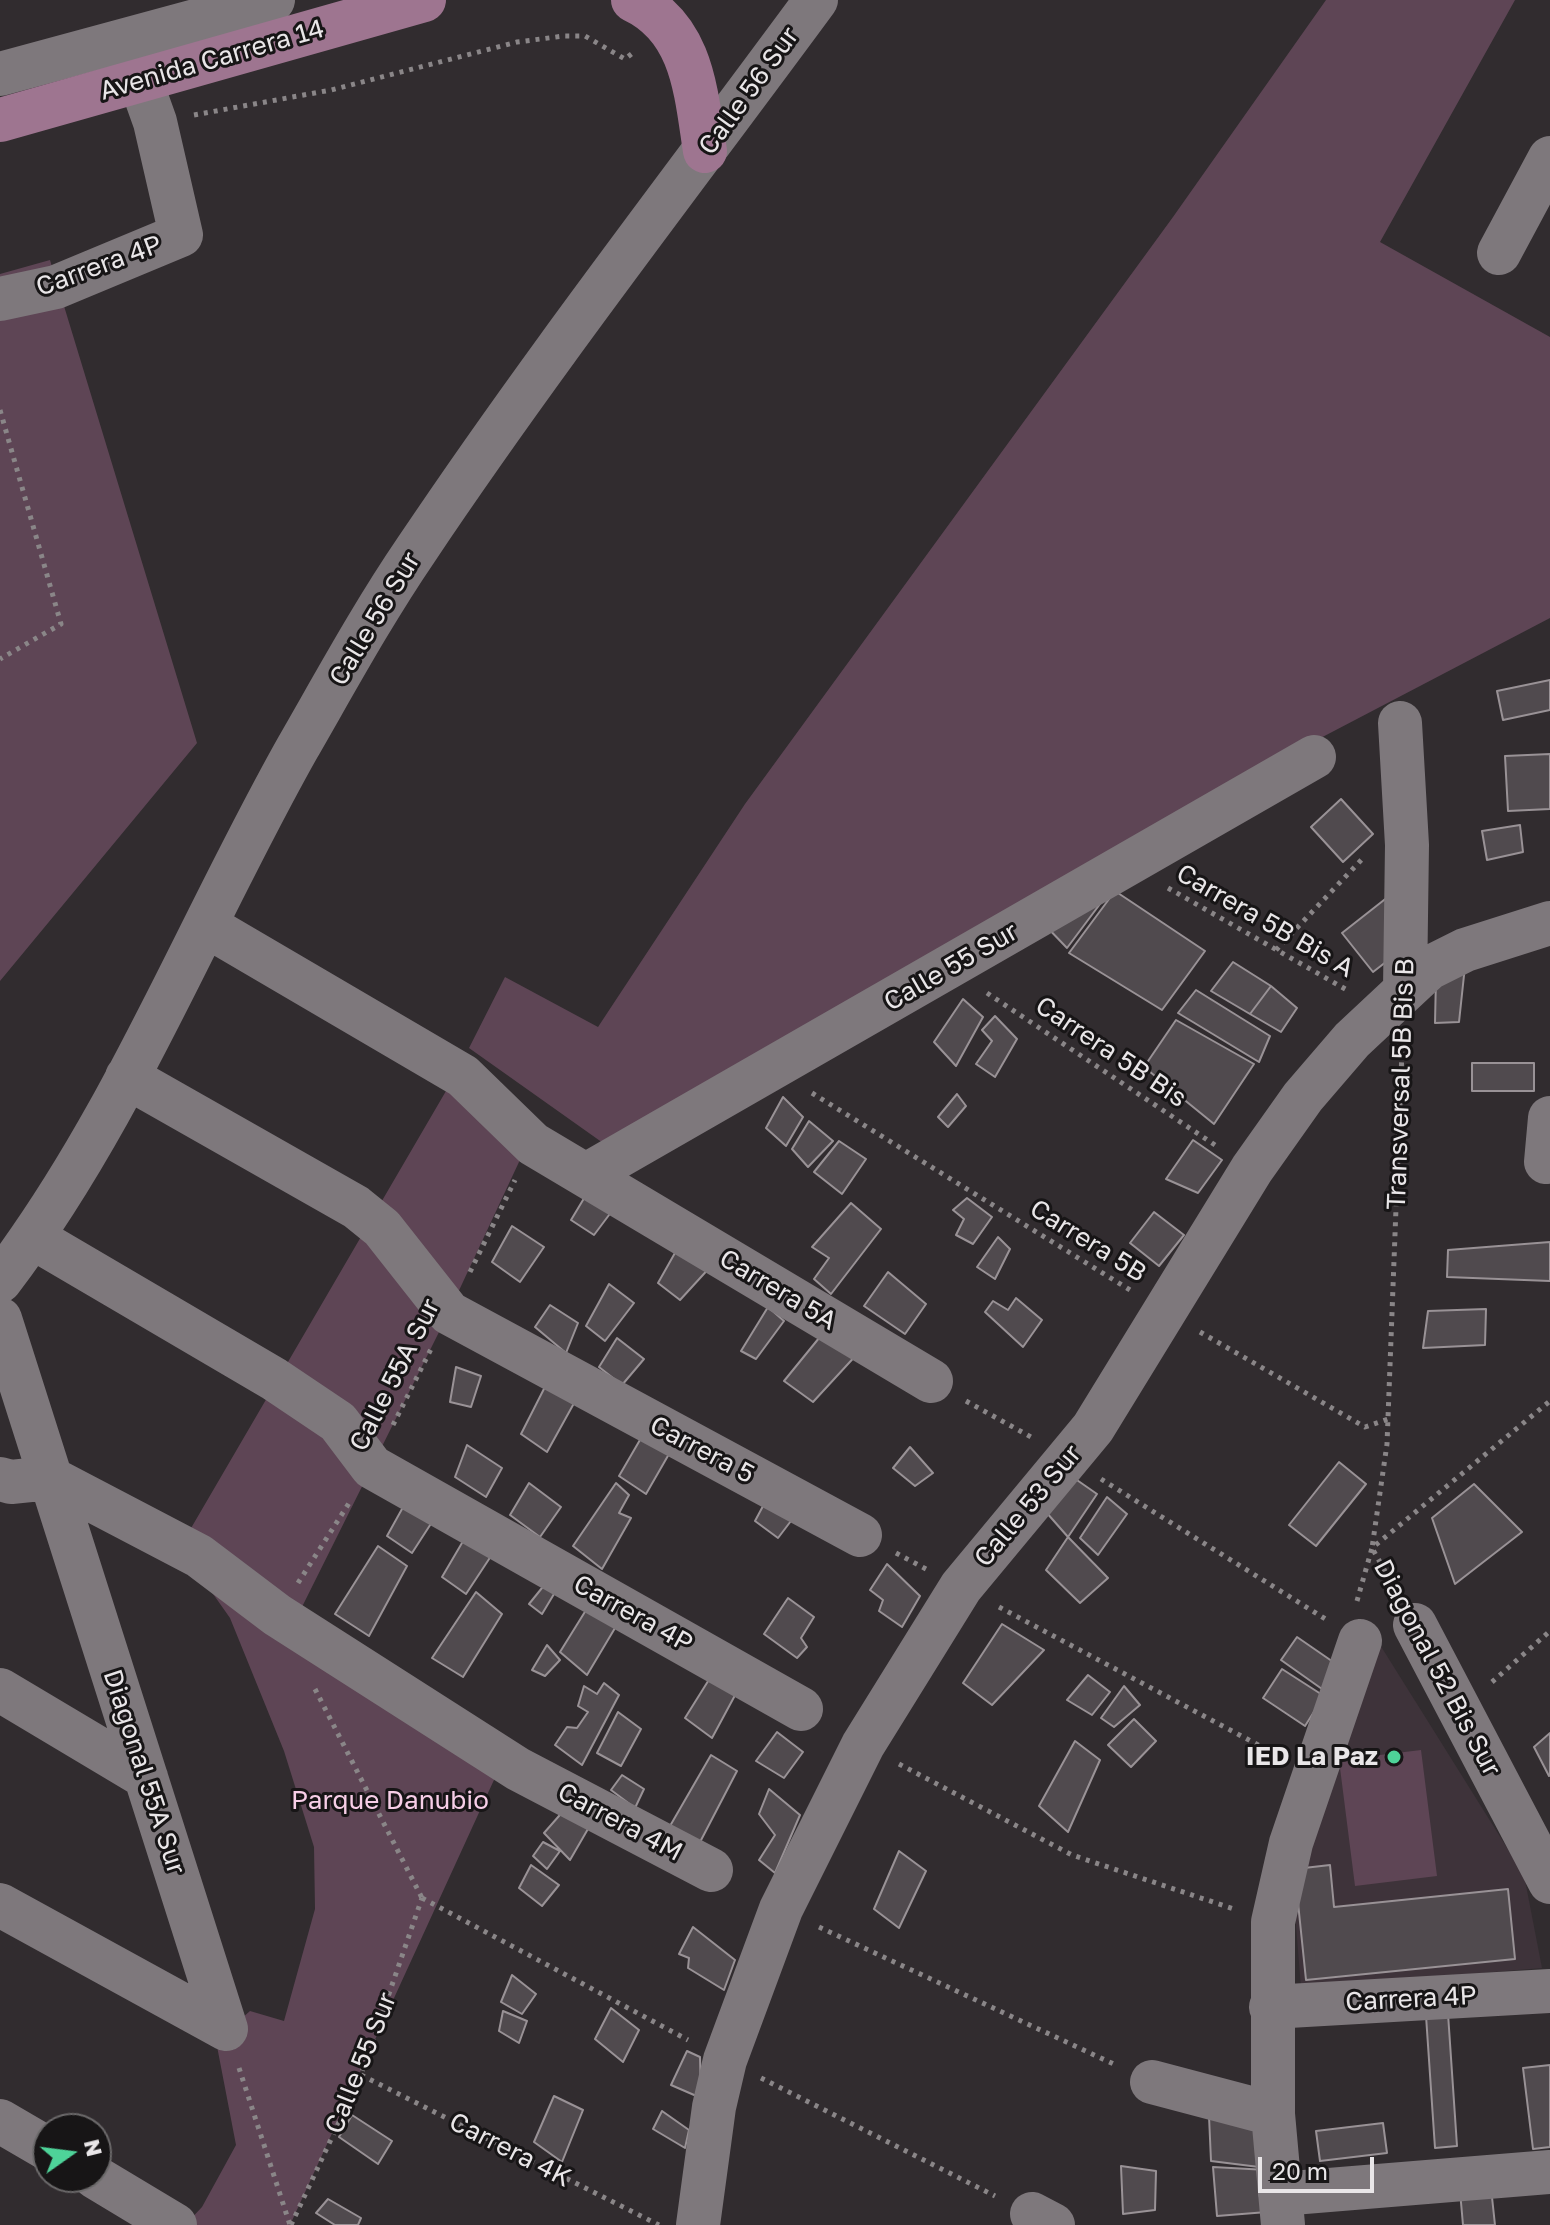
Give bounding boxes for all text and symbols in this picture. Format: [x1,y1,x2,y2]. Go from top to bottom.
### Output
street label: Avenida Carrera 14 [96,13,328,107]
street label: Calle 56 Sur [692,21,806,161]
street label: Carrera 4P [32,229,166,303]
street label: Calle 56 Sur [323,547,427,691]
street label: Carrera 5B Bis A [1171,858,1359,984]
street label: Calle 55 Sur [878,916,1024,1018]
street label: Transversal 5B Bis B [1381,958,1421,1210]
street label: Carrera 5B Bis [1029,990,1193,1114]
street label: Carrera 5B [1024,1193,1152,1289]
street label: Carrera 5A [714,1243,842,1337]
street label: Calle 55A Sur [343,1294,447,1456]
street label: Carrera 5 [645,1410,759,1490]
street label: Calle 53 Sur [968,1439,1088,1573]
street label: Diagonal 52 Bis Sur [1367,1554,1507,1782]
street label: Carrera 4P [568,1568,698,1660]
street label: Diagonal 55A Sur [96,1666,192,1878]
place label: IED La Paz [1246,1741,1378,1773]
marker: IED La Paz [1385,1748,1403,1766]
street label: Carrera 4M [552,1776,688,1868]
park label: Parque Danubio [291,1785,489,1817]
street label: Carrera 4P [1345,1980,1477,2018]
street label: Calle 55 Sur [319,1988,403,2138]
street label: Carrera 4K [444,2106,576,2194]
north arrow [32,2113,112,2193]
text: N [79,2136,109,2159]
scale bar [1262,2141,1378,2191]
text: 20 m [1272,2156,1328,2185]

